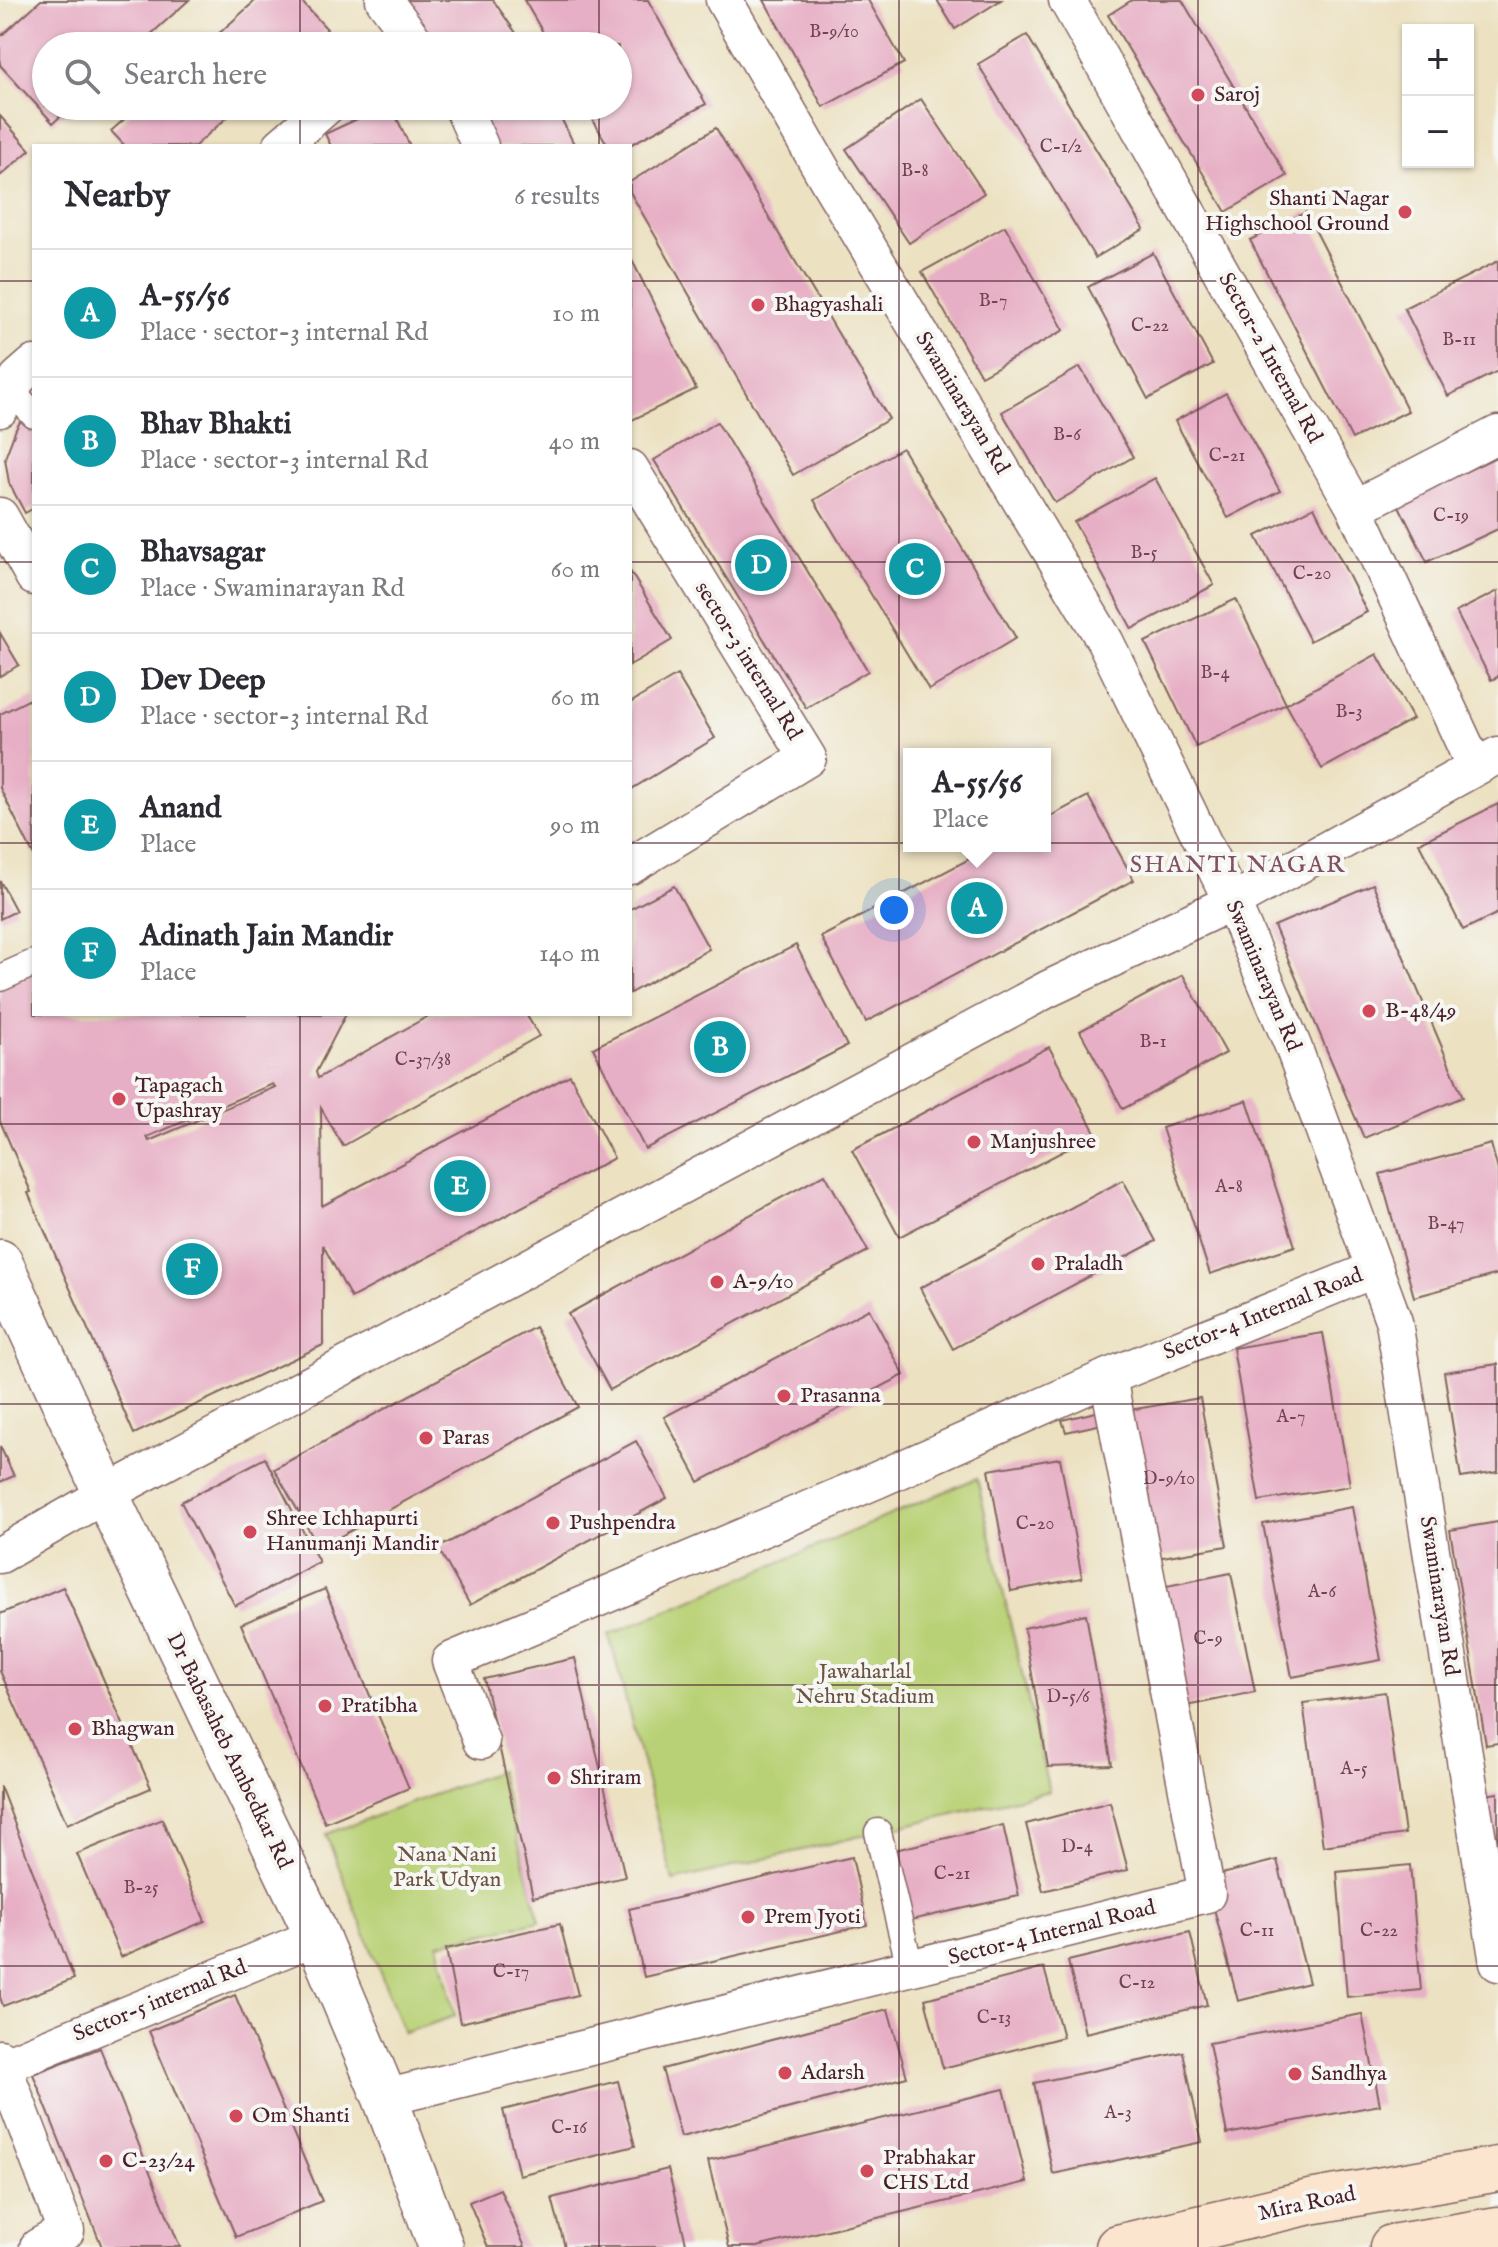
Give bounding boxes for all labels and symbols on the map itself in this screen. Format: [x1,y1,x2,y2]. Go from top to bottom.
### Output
house number: B-9/10 [809,21,859,44]
place label: Saroj [1214,81,1260,109]
marker: Saroj [1189,86,1207,104]
house number: C-1/2 [1040,136,1082,159]
house number: B-8 [901,160,929,183]
place label: Shanti Nagar Highschool Ground [1205,185,1389,238]
marker: Shanti Nagar Highschool Ground [1396,203,1414,221]
street label: Sector-2 Internal Rd [1212,268,1329,448]
house number: B-7 [979,290,1007,313]
place label: Bhagyashali [774,291,884,319]
marker: Bhagyashali [749,296,767,314]
house number: C-22 [1131,315,1169,338]
street label: Swaminarayan Rd [908,327,1016,480]
house number: B-11 [1442,329,1476,352]
house number: B-6 [1053,424,1081,447]
house number: C-21 [1209,445,1245,468]
house number: C-19 [1433,505,1469,528]
pin: D [735,535,787,595]
pin: C [889,539,941,599]
house number: B-5 [1131,542,1158,565]
house number: C-20 [1293,563,1331,586]
street label: sector-3 internal Rd [688,577,808,746]
house number: B-4 [1200,662,1230,685]
house number: B-3 [1336,701,1363,724]
district label: SHANTI NAGAR [1130,850,1346,881]
pin: A [951,878,1003,938]
your location [874,890,914,930]
street label: Swaminarayan Rd [1219,896,1308,1056]
place label: B-48/49 [1385,997,1456,1025]
marker: B-48/49 [1360,1002,1378,1020]
pin: B [694,1017,746,1077]
house number: B-1 [1140,1031,1166,1054]
house number: C-37/38 [395,1049,451,1072]
place label: Tapagach Upashray [135,1072,223,1125]
marker: Tapagach Upashray [110,1090,128,1108]
place label: Manjushree [990,1128,1096,1156]
marker: Manjushree [965,1133,983,1151]
pin: E [434,1156,486,1216]
house number: A-8 [1214,1176,1243,1199]
house number: B-47 [1428,1213,1464,1236]
pin: F [166,1239,218,1299]
place label: Praladh [1054,1250,1124,1278]
marker: Praladh [1029,1255,1047,1273]
street label: Sector-4 Internal Road [1159,1261,1367,1367]
place label: A-9/10 [732,1268,794,1296]
marker: A-9/10 [708,1273,726,1291]
place label: Prasanna [800,1382,881,1410]
marker: Prasanna [775,1387,793,1405]
house number: A-7 [1276,1406,1305,1429]
place label: Paras [442,1424,489,1452]
marker: Paras [417,1429,435,1447]
house number: D-9/10 [1143,1468,1195,1491]
place label: Shree Ichhapurti Hanumanji Mandir [266,1505,439,1558]
place label: Pushpendra [569,1509,676,1537]
house number: C-20 [1016,1513,1054,1536]
marker: Pushpendra [544,1514,562,1532]
street label: Swaminarayan Rd [1413,1514,1465,1678]
marker: Shree Ichhapurti Hanumanji Mandir [241,1523,259,1541]
house number: A-6 [1307,1581,1336,1604]
street label: Dr Babasaheb Ambedkar Rd [160,1628,299,1874]
house number: C-9 [1193,1628,1223,1651]
park label: Jawaharlal Nehru Stadium [796,1658,934,1711]
house number: D-5/6 [1047,1686,1090,1709]
place label: Pratibha [341,1692,418,1720]
marker: Pratibha [316,1697,334,1715]
place label: Bhagwan [91,1715,175,1743]
marker: Bhagwan [66,1720,84,1738]
house number: A-5 [1339,1758,1368,1781]
place label: Shriram [570,1764,642,1792]
marker: Shriram [545,1769,563,1787]
house number: D-4 [1061,1836,1093,1859]
park label: Nana Nani Park Udyan [393,1841,501,1894]
house number: C-21 [934,1863,970,1886]
house number: B-25 [123,1877,159,1900]
street label: Sector-4 Internal Road [945,1894,1159,1972]
place label: Prem Jyoti [764,1903,861,1931]
marker: Prem Jyoti [739,1908,757,1926]
house number: C-11 [1240,1920,1274,1943]
house number: C-22 [1360,1920,1398,1943]
street label: Sector-5 internal Rd [69,1953,251,2049]
house number: C-17 [493,1961,529,1984]
house number: C-12 [1119,1972,1155,1995]
house number: C-13 [977,2007,1011,2030]
place label: Adarsh [800,2059,865,2087]
place label: Sandhya [1311,2060,1387,2088]
marker: Adarsh [776,2064,794,2082]
marker: Sandhya [1286,2065,1304,2083]
place label: Om Shanti [252,2102,350,2130]
house number: A-3 [1103,2102,1132,2125]
marker: Om Shanti [227,2107,245,2125]
house number: C-16 [551,2117,587,2140]
place label: Prabhakar CHS Ltd [883,2144,976,2197]
place label: C-23/24 [122,2147,195,2175]
marker: C-23/24 [97,2152,115,2170]
marker: Prabhakar CHS Ltd [858,2162,876,2180]
street label: Mira Road [1256,2180,1358,2228]

